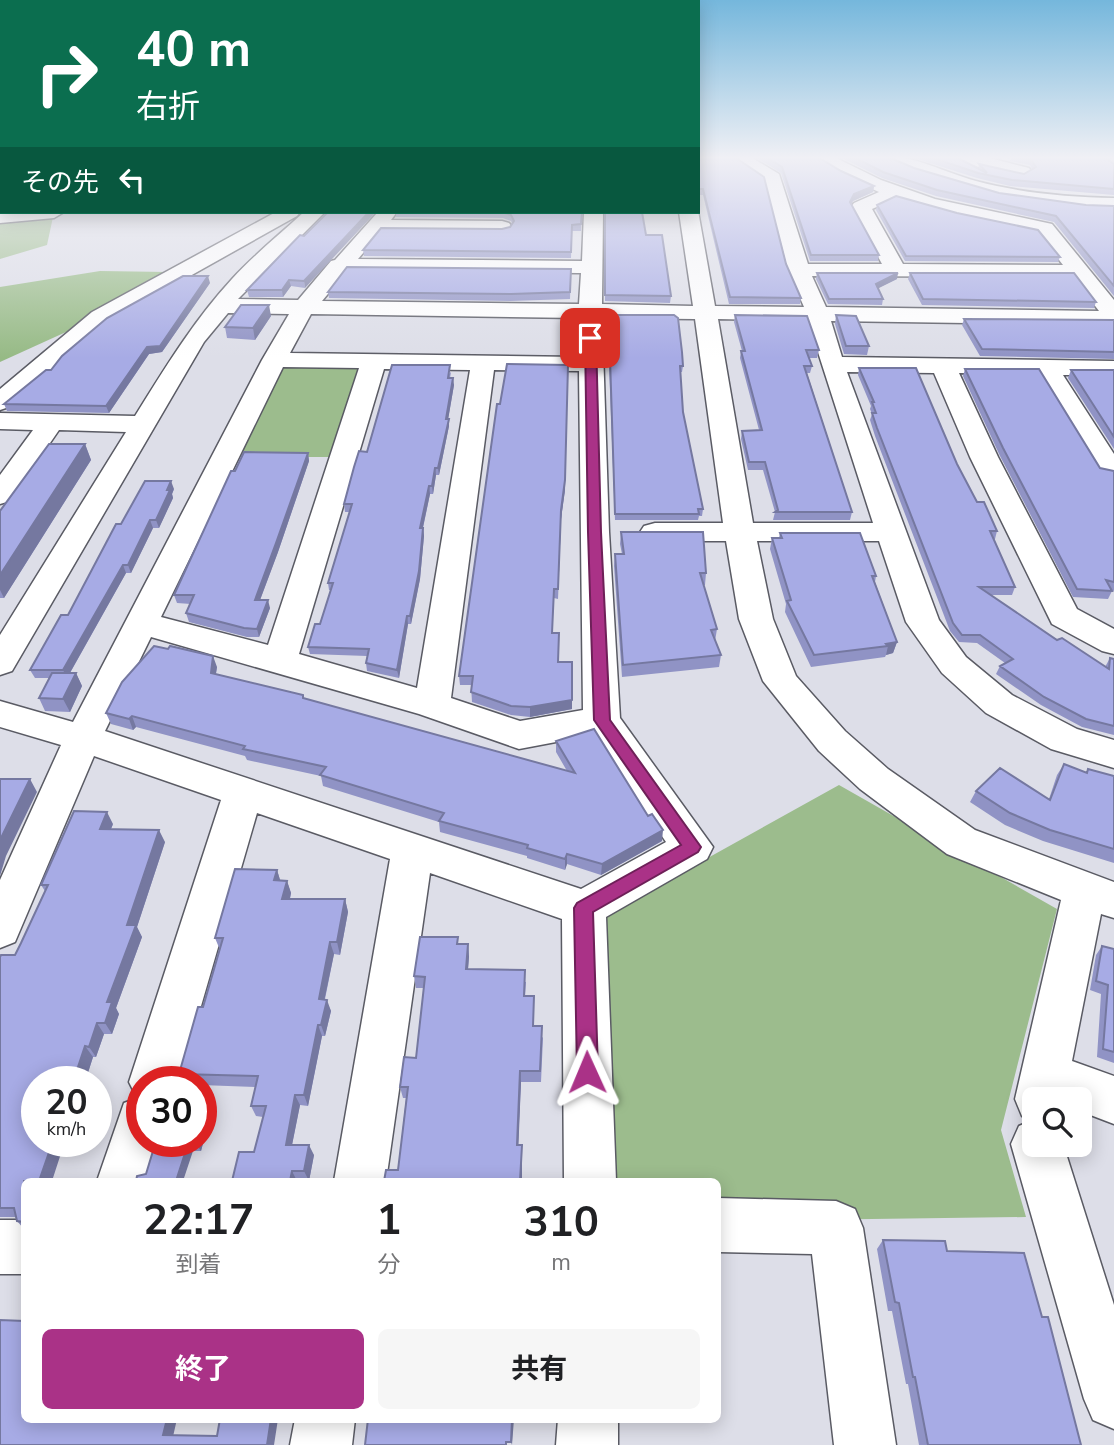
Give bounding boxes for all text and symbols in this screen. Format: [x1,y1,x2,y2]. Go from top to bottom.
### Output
text: 40 m [136,16,251,83]
icon: right [21,28,112,119]
text: 右折 [136,85,200,128]
icon: left [113,161,151,199]
text: その先 [21,165,99,200]
pin [560,308,620,368]
icon: arrive [571,319,609,357]
position arrow [550,1035,624,1109]
speed limit sign: 30 [126,1066,217,1157]
text: 20 [45,1079,88,1126]
map controls [1022,1087,1092,1157]
button: search [1022,1087,1092,1157]
text: km/h [47,1117,86,1141]
text: 22:17 [143,1192,254,1249]
text: 1 [376,1192,401,1249]
text: 310 [523,1194,599,1251]
text: m [551,1247,571,1278]
text: 到着 [176,1249,222,1280]
text: 分 [377,1249,400,1280]
button: 終了 [42,1329,364,1409]
button: 共有 [378,1329,700,1409]

